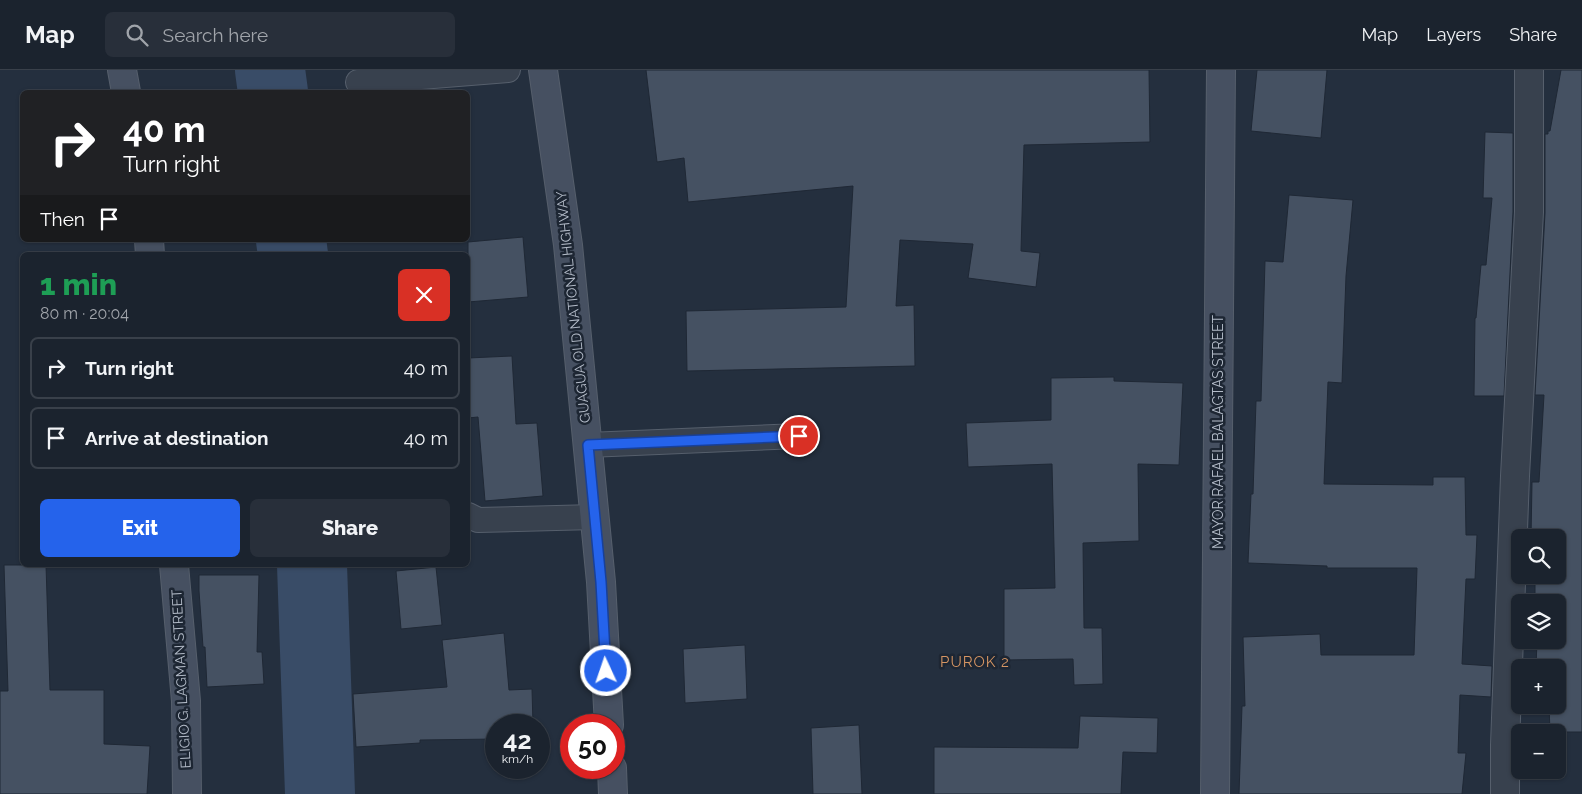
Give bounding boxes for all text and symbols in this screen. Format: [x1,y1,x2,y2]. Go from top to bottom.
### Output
search box [105,12,455,57]
text: Map [25,20,75,49]
icon: search [123,21,151,49]
text: Search here [163,24,268,46]
text: Map [1362,24,1398,45]
text: Layers [1426,24,1481,45]
text: Share [1509,24,1557,45]
text: 40 m [123,109,205,150]
icon: right [40,110,105,175]
text: Turn right [123,151,220,177]
street label: GUAGUA OLD NATIONAL HIGHWAY [553,190,593,424]
icon: arrive [95,205,123,233]
text: Then [40,208,85,230]
text: 1 min [40,267,117,302]
button: close [398,269,450,321]
text: 80 m · 20:04 [40,304,129,323]
street label: MAYOR RAFAEL BALAGTAS STREET [1210,315,1226,549]
icon: right [42,354,70,382]
text: Turn right [85,357,174,379]
text: 40 m [404,357,448,379]
pin [778,415,820,457]
icon: arrive [785,422,813,450]
icon: arrive [42,424,70,452]
text: Arrive at destination [85,427,269,449]
text: 40 m [404,427,448,449]
button: Exit [40,499,240,557]
button: Share [250,499,450,557]
map controls [1511,529,1566,779]
button: search [1511,529,1566,584]
street label: ELIGIO G. LAGMAN STREET [168,589,194,769]
button: layers [1511,594,1566,649]
position arrow [579,644,631,696]
district label: PUROK 2 [940,653,1010,671]
button: + [1511,659,1566,714]
speed limit sign: 50 [560,714,625,779]
button: − [1511,724,1566,779]
text: 42 [503,725,532,755]
text: km/h [502,752,533,766]

